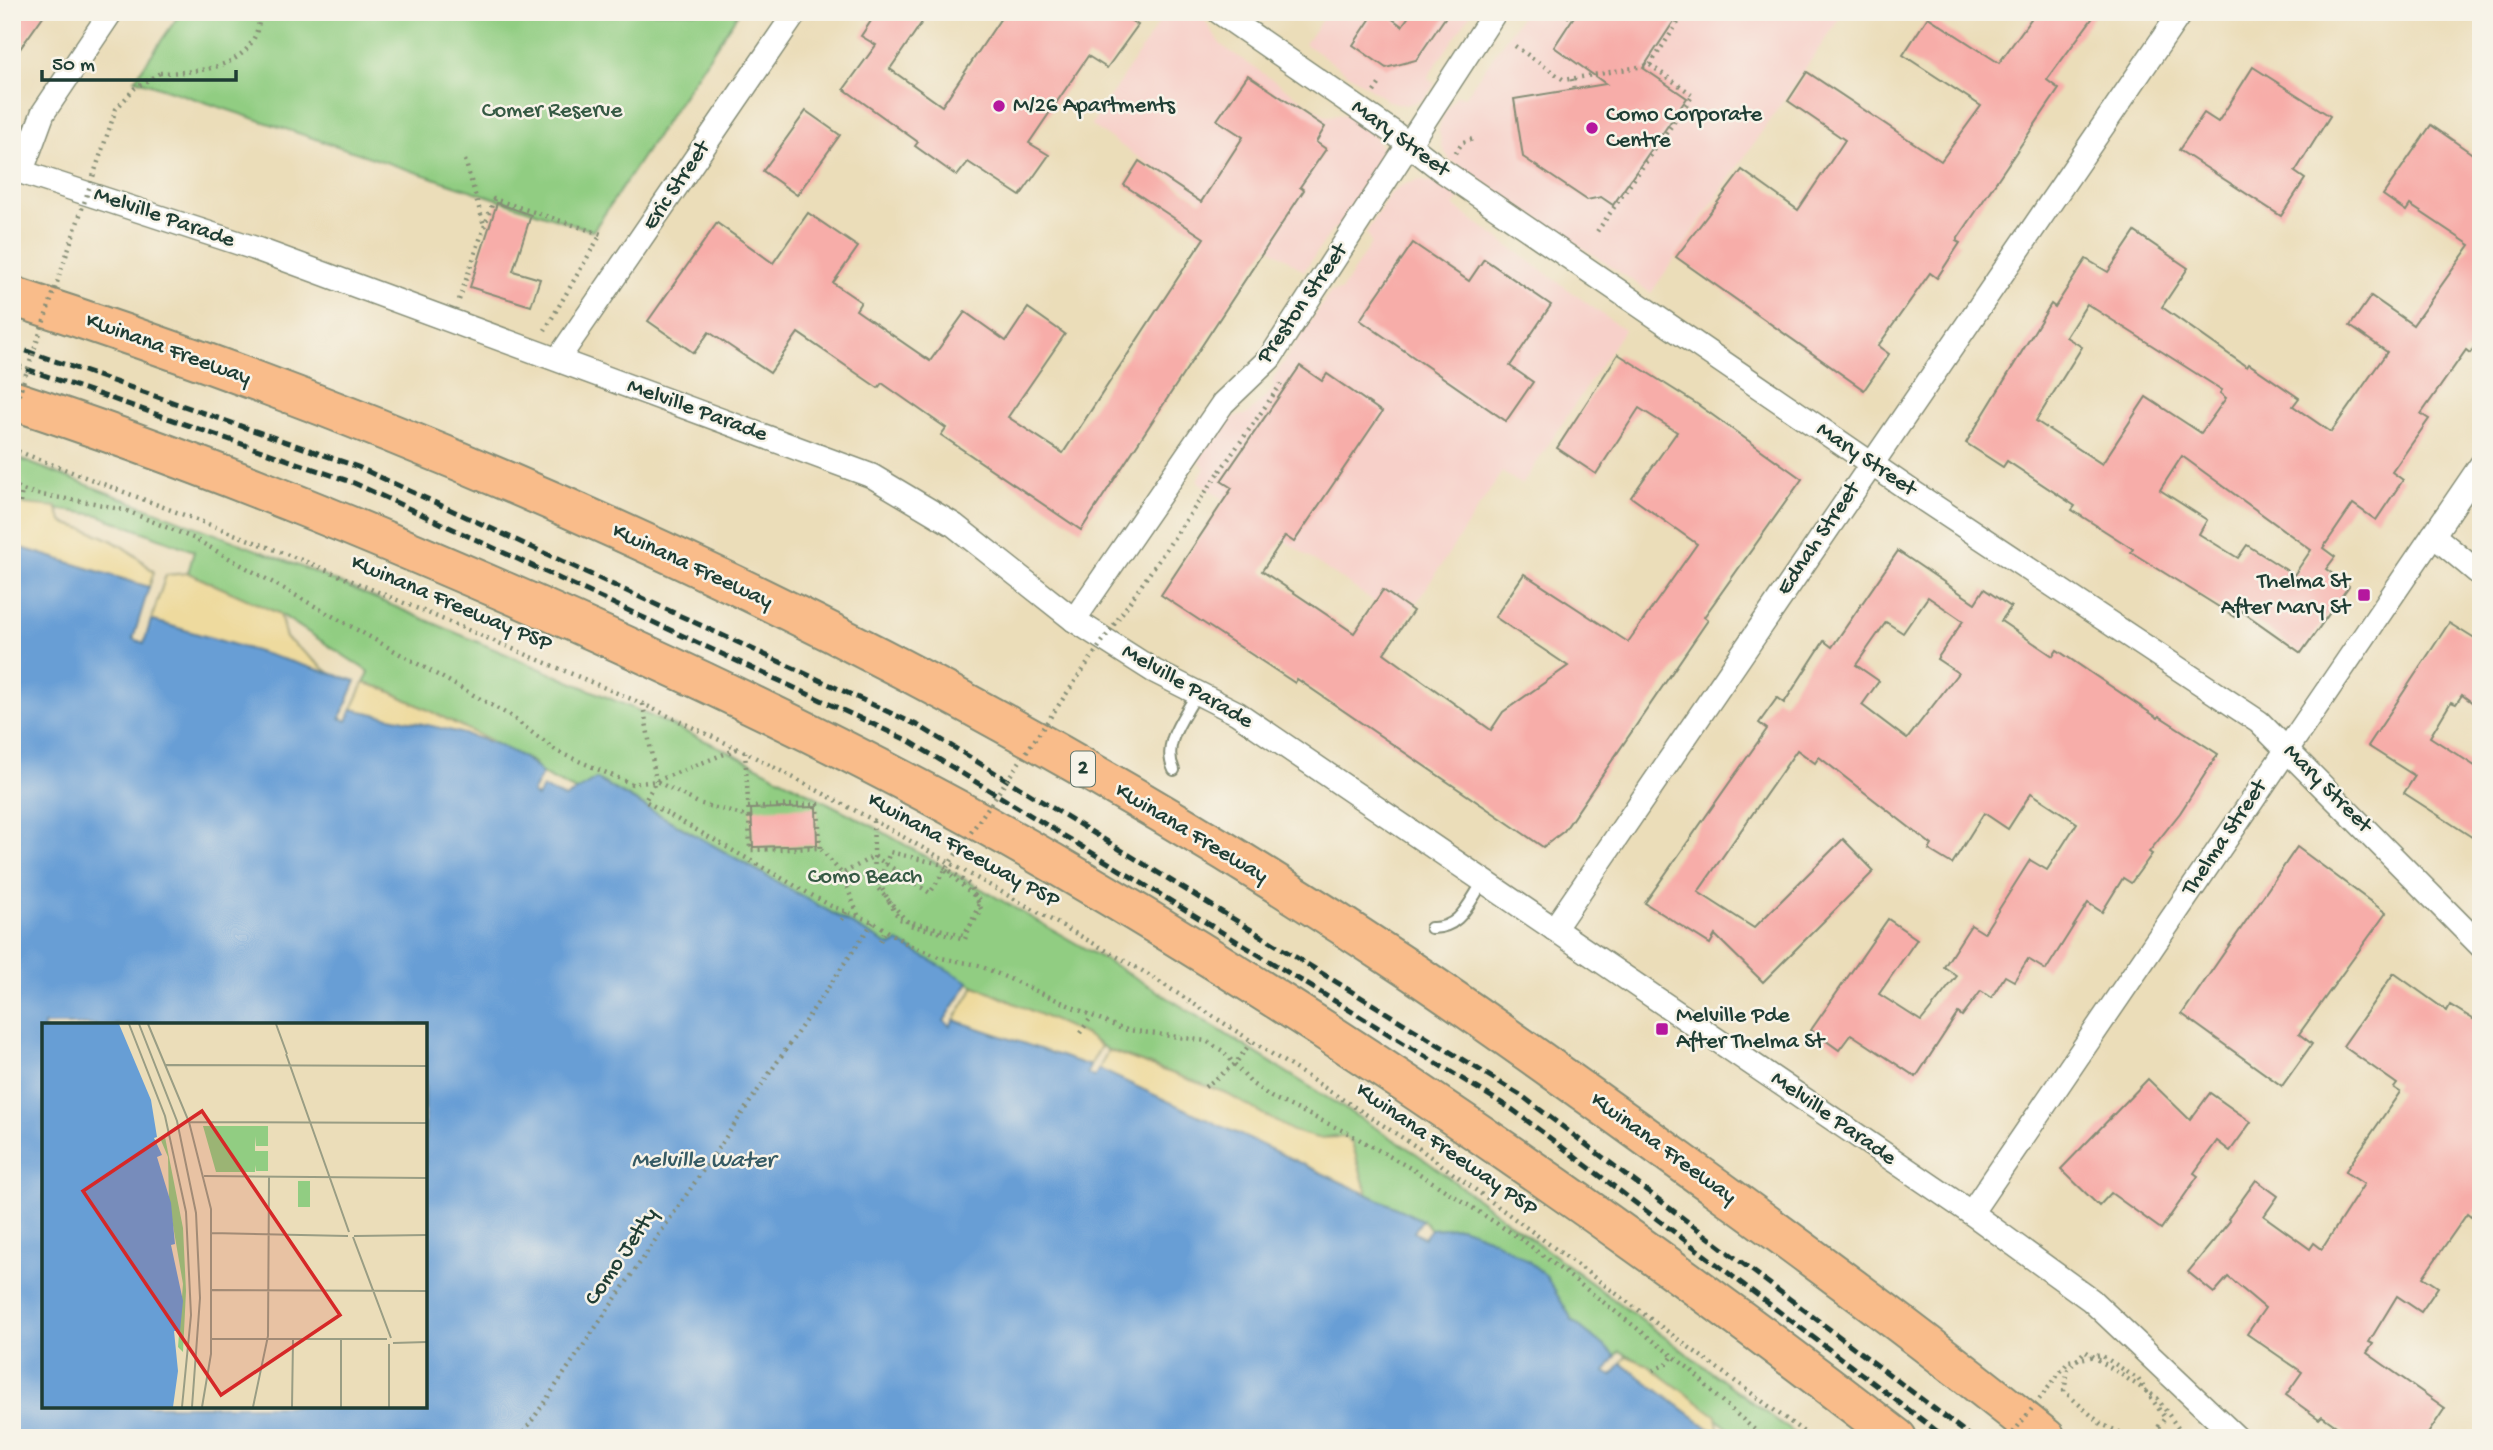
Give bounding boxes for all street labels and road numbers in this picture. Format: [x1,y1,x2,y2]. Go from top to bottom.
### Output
street label: Mary Street [1346,94,1456,185]
street label: Eric Street [637,135,718,236]
street label: Melville Parade [90,181,239,255]
street label: Preston Street [1251,238,1355,370]
street label: Kwinana Freeway [82,308,254,392]
street label: Melville Parade [623,373,772,449]
street label: Mary Street [1811,417,1923,504]
street label: Ednah Street [1771,476,1868,601]
street label: Kwinana Freeway [607,518,777,616]
street label: Kwinana Freeway PSP [347,549,556,659]
street label: Melville Parade [1117,639,1258,736]
street label: Mary Street [2277,739,2378,840]
road number: 2 [1071,752,1095,786]
street label: Thelma Street [2175,774,2275,903]
street label: Kwinana Freeway [1110,778,1272,890]
street label: Kwinana Freeway PSP [862,787,1064,915]
street label: Melville Parade [1765,1066,1902,1173]
street label: Kwinana Freeway PSP [1350,1077,1542,1223]
street label: Kwinana Freeway [1585,1087,1741,1211]
street label: Como Jetty [579,1203,665,1311]

